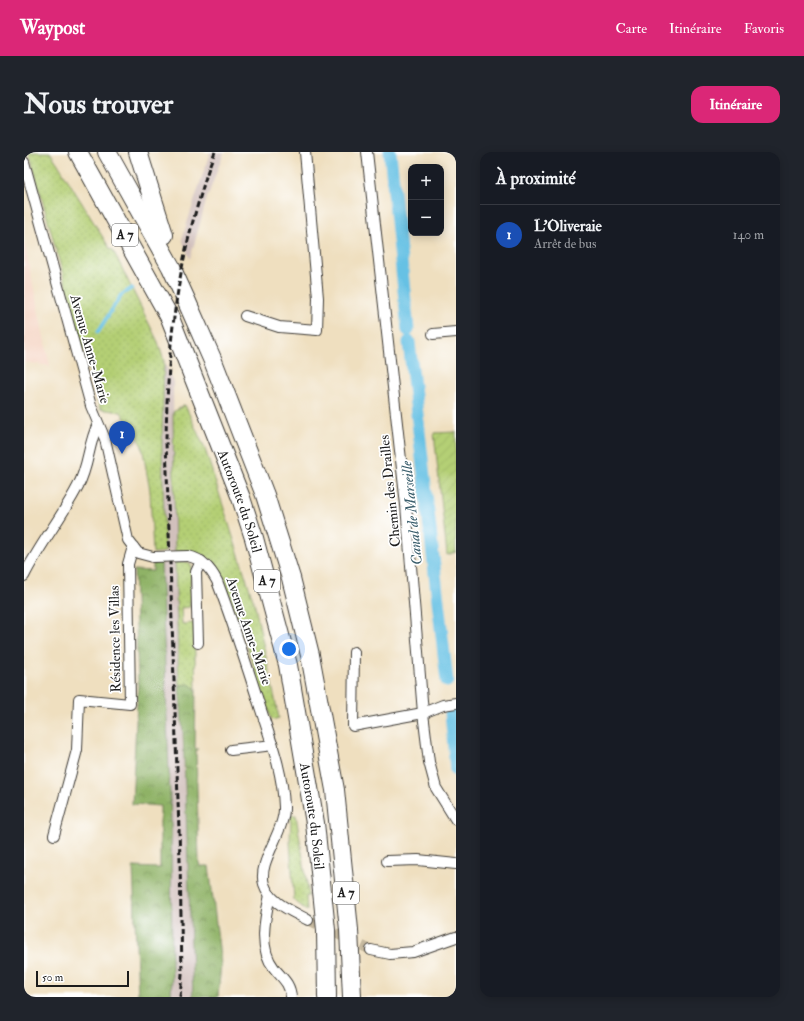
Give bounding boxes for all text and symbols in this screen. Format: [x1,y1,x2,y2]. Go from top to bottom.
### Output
text: Waypost [20,16,85,40]
text: Carte [616,20,647,37]
text: Itinéraire [669,20,722,37]
text: Favoris [744,20,784,37]
button: Itinéraire [691,86,780,123]
text: Nous trouver [24,87,173,122]
map controls [408,164,444,236]
button: + [408,164,444,200]
text: À proximité [496,168,576,189]
button: − [408,200,444,236]
text: L'Oliveraie [534,217,602,236]
road number: A 7 [112,224,138,246]
text: 1 [507,227,511,243]
text: 140 m [733,227,764,243]
text: Arrêt de bus [534,236,596,252]
street label: Avenue Anne-Marie [66,292,114,406]
pin: 1 [109,421,135,454]
street label: Chemin des Drailles [376,434,404,548]
street label: Autoroute du Soleil [214,446,266,555]
water label: Canal de Marseille [397,459,427,566]
road number: A 7 [254,570,280,592]
street label: Avenue Anne-Marie [222,574,275,687]
street label: Résidence les Villas [106,585,124,693]
your location [279,639,299,659]
street label: Autoroute du Soleil [296,760,328,871]
road number: A 7 [333,882,359,904]
scale bar [36,969,129,988]
text: 50 m [42,971,63,984]

